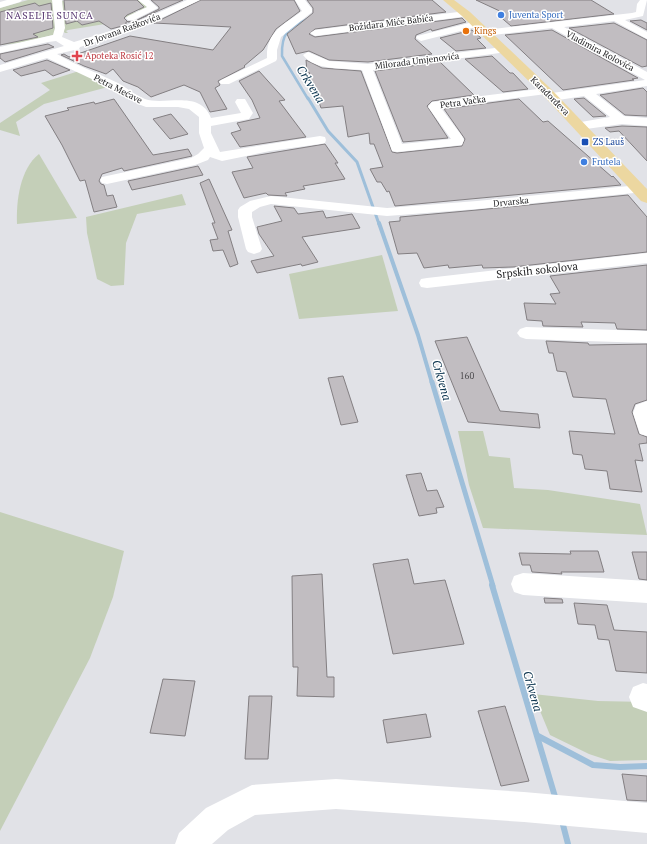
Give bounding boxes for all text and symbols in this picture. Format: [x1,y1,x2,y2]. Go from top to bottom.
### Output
district label: NASELJE SUNCA [6,9,94,22]
place label: Juventa Sport [509,9,564,21]
street label: Dr Jovana Raškovića [82,10,162,49]
marker: Juventa Sport [496,10,506,20]
street label: Božidara Miće Babića [348,12,434,34]
place label: Kings [474,25,497,37]
marker: Kings [461,26,471,36]
street label: Vladimira Rolovića [564,28,637,74]
place label: Apoteka Rosić 12 [85,50,154,62]
street label: Milorada Umjenovića [374,50,460,72]
marker: Apoteka Rosić 12 [72,51,82,61]
water label: Crkvena [294,62,328,106]
street label: Petra Mećave [92,72,145,107]
street label: Karađorđeva [528,74,572,118]
street label: Petra Vačka [439,93,487,111]
place label: ZS Lauš [593,136,624,148]
marker: ZS Lauš [580,137,590,147]
place label: Frutela [592,156,621,168]
marker: Frutela [579,157,589,167]
street label: Drvarska [493,194,530,210]
street label: Srpskih sokolova [495,259,579,281]
water label: Crkvena [429,358,455,402]
house number: 160 [460,370,474,382]
water label: Crkvena [520,669,546,713]

